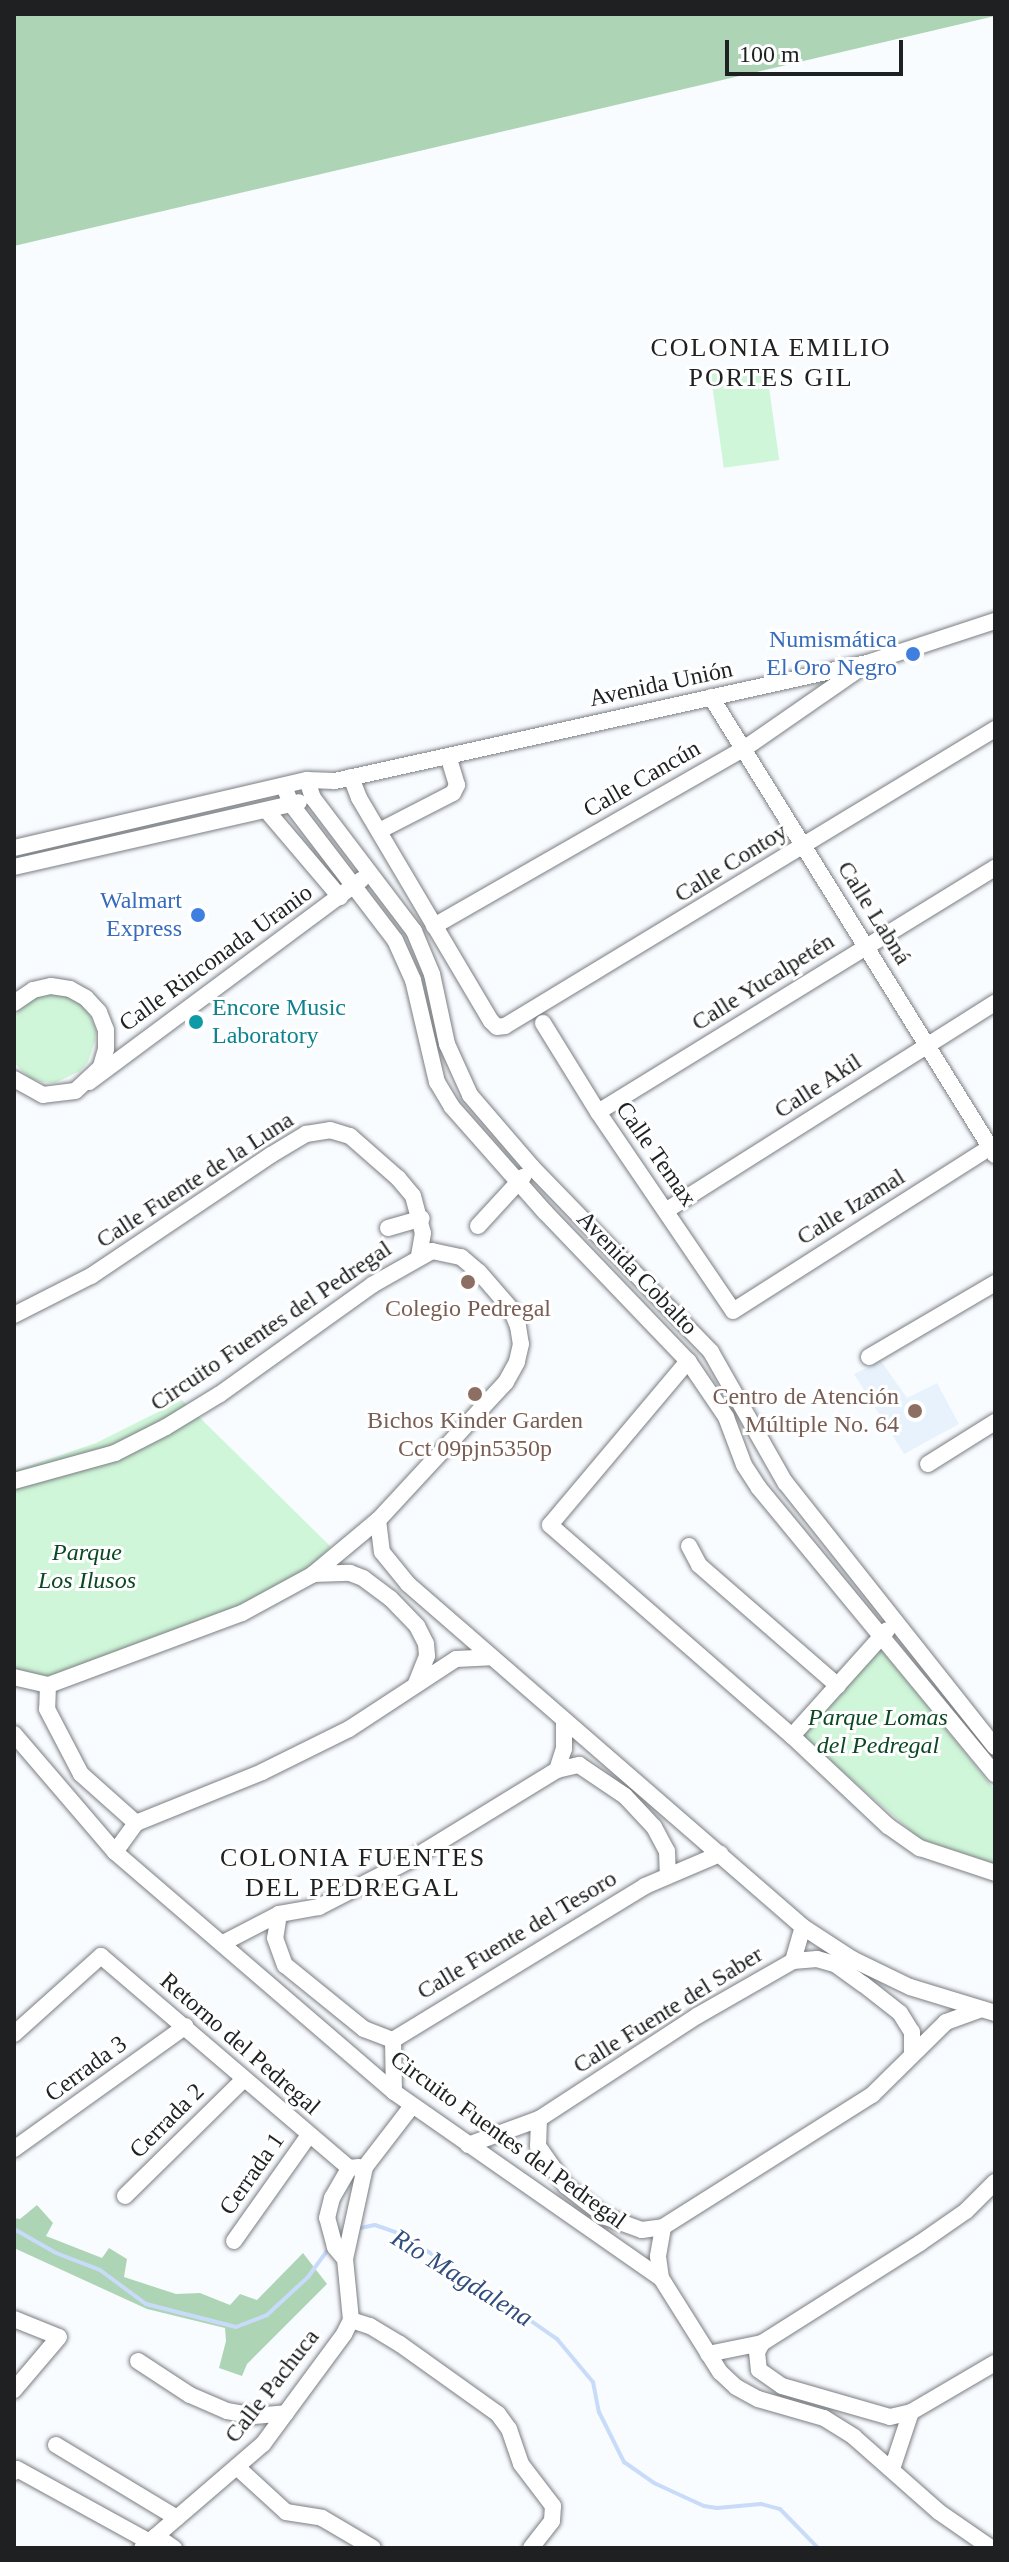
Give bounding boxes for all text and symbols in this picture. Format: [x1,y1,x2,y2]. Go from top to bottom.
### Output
scale bar [729,24,907,74]
text: 100 m [739,41,800,67]
district label: COLONIA EMILIO PORTES GIL [650,332,892,394]
place label: Numismática El Oro Negro [766,626,897,682]
marker: Numismática El Oro Negro [904,645,922,663]
street label: Avenida Unión [587,655,735,713]
street label: Calle Cancún [579,734,705,824]
street label: Calle Contoy [669,817,793,909]
street label: Calle Labná [831,856,917,970]
street label: Calle Rinconada Uranio [114,878,318,1038]
place label: Walmart Express [100,887,182,943]
marker: Walmart Express [189,906,207,924]
street label: Calle Yucalpetén [686,927,840,1037]
place label: Encore Music Laboratory [212,994,346,1050]
marker: Encore Music Laboratory [187,1013,205,1031]
street label: Calle Akil [769,1047,867,1125]
street label: Calle Temax [609,1096,703,1212]
street label: Calle Fuente de la Luna [91,1105,299,1255]
street label: Calle Izamal [792,1162,910,1252]
street label: Avenida Cobalto [571,1205,703,1341]
street label: Circuito Fuentes del Pedregal [145,1234,397,1418]
marker: Colegio Pedregal [459,1273,477,1291]
place label: Colegio Pedregal [385,1295,551,1323]
place label: Centro de Atención Múltiple No. 64 [711,1383,899,1439]
marker: Bichos Kinder Garden Cct 09pjn5350p [466,1385,484,1403]
marker: Centro de Atención Múltiple No. 64 [906,1402,924,1420]
place label: Bichos Kinder Garden Cct 09pjn5350p [367,1407,583,1463]
park label: Parque Los Ilusos [38,1539,136,1595]
park label: Parque Lomas del Pedregal [808,1704,948,1760]
district label: COLONIA FUENTES DEL PEDREGAL [219,1842,487,1904]
street label: Calle Fuente del Tesoro [412,1864,622,2006]
street label: Calle Fuente del Saber [568,1940,768,2080]
street label: Retorno del Pedregal [154,1967,326,2121]
street label: Cerrada 3 [40,2030,132,2108]
street label: Circuito Fuentes del Pedregal [384,2045,632,2235]
street label: Cerrada 2 [124,2078,210,2164]
street label: Cerrada 1 [213,2127,291,2221]
water label: Río Magdalena [385,2222,539,2334]
street label: Calle Pachuca [219,2323,325,2449]

